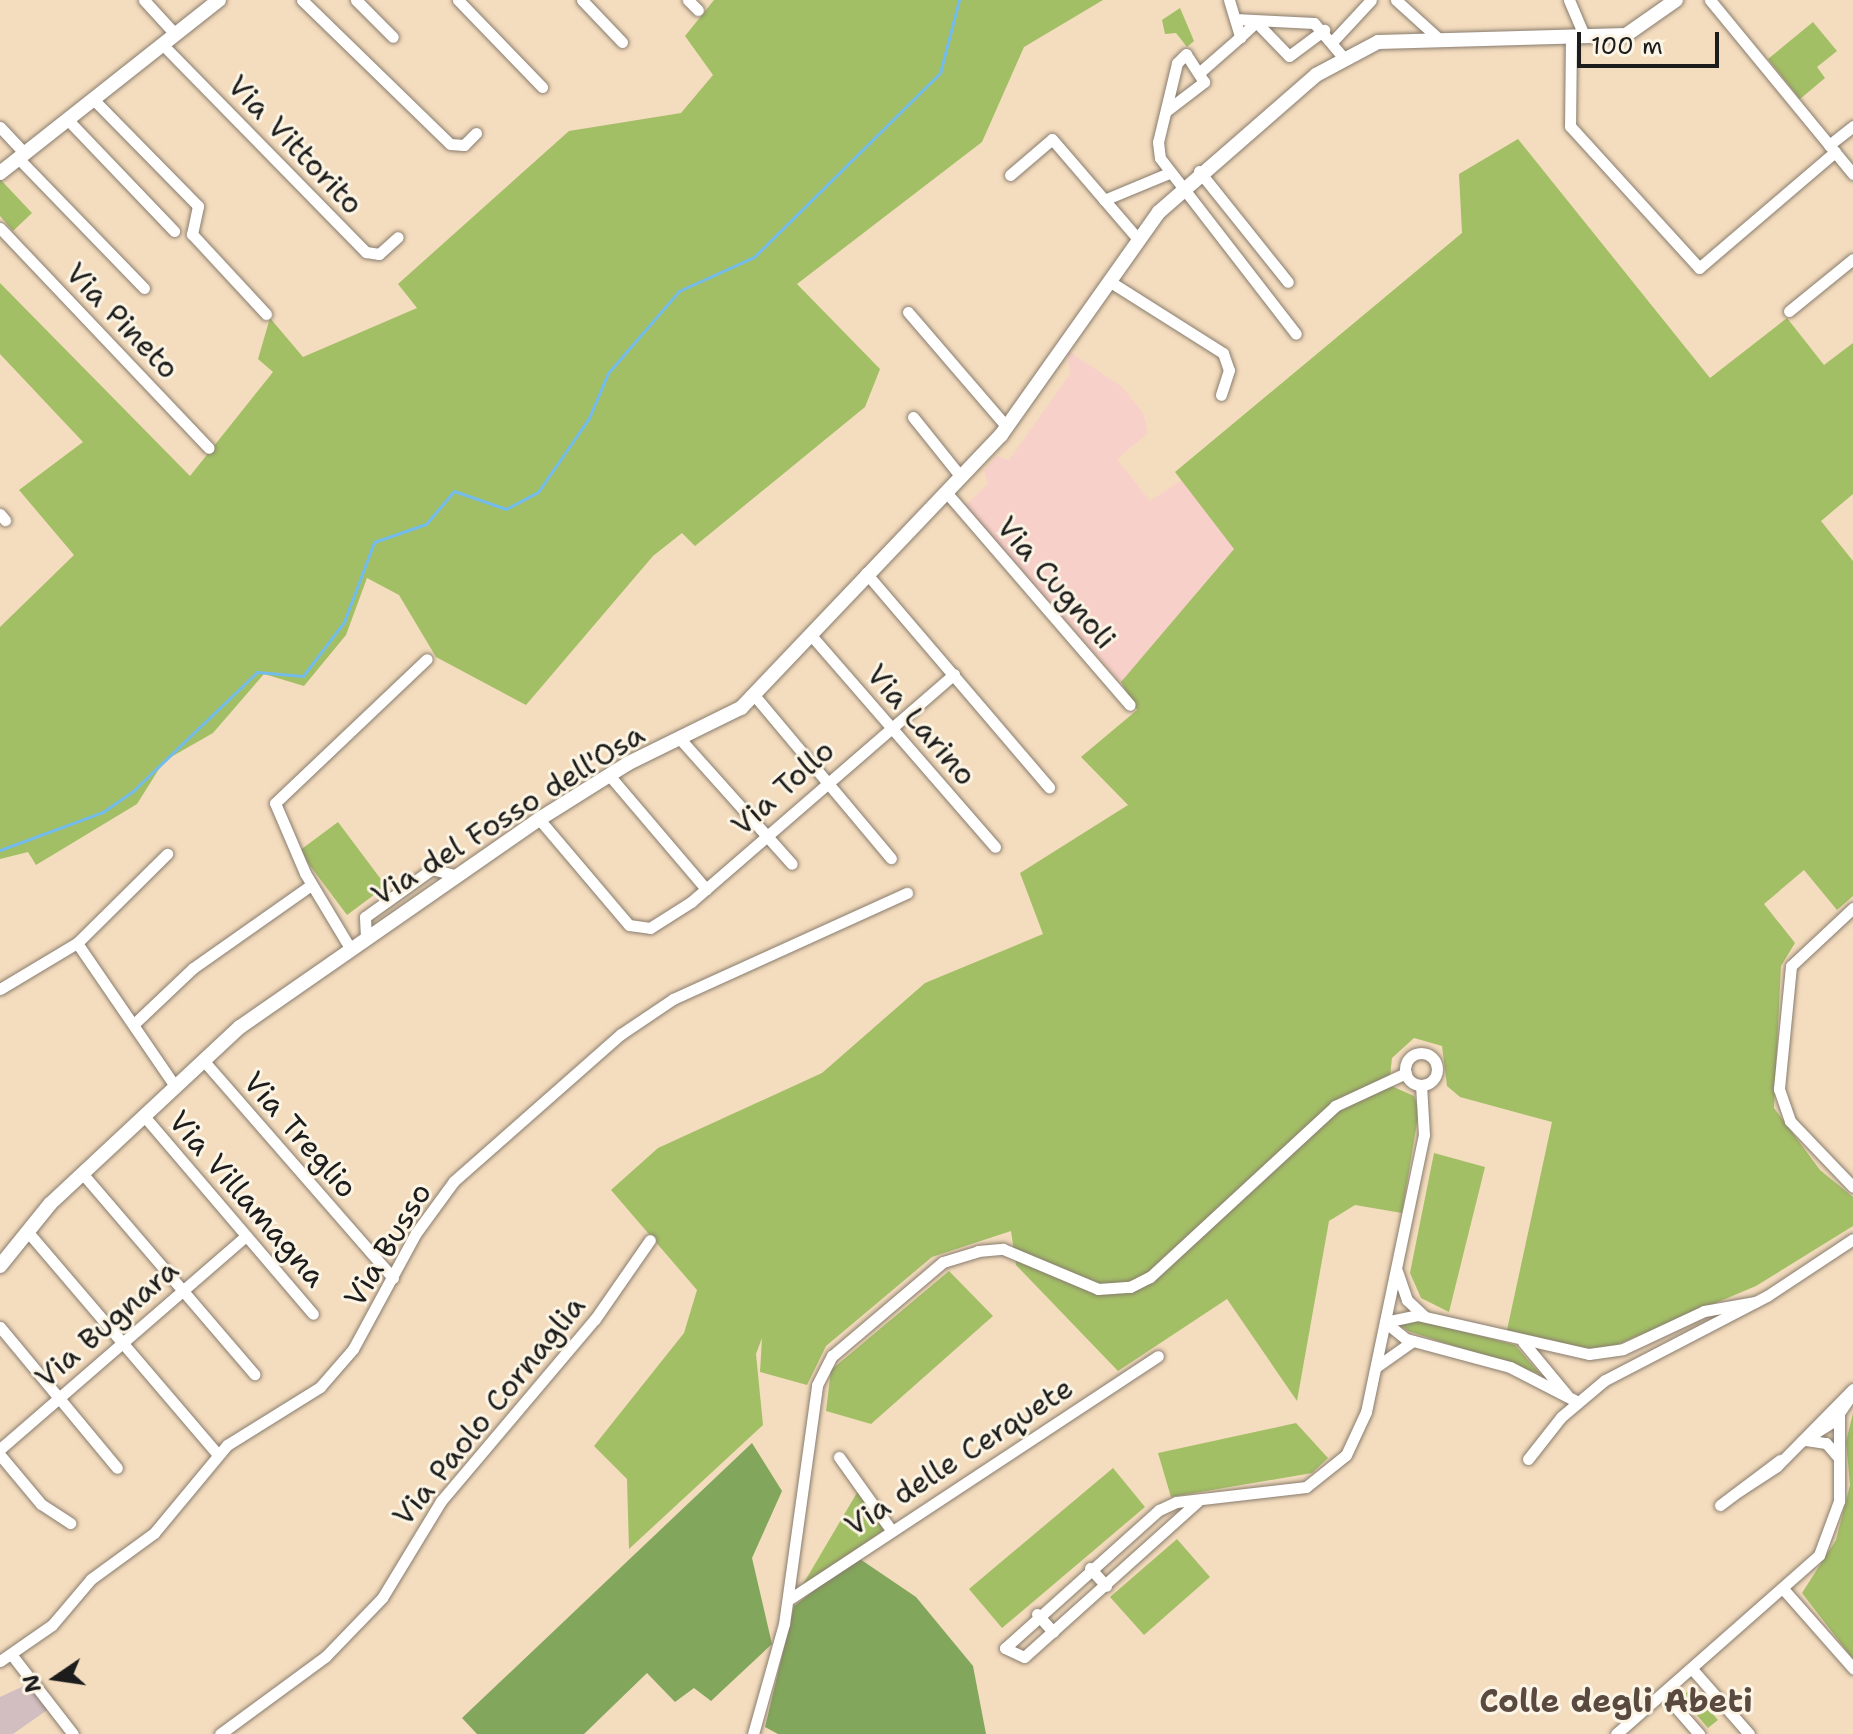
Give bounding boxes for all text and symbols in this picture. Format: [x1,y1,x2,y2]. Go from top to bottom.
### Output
scale bar [1581,16,1723,66]
text: 100 m [1591,30,1663,62]
street label: Via Vittorito [220,68,370,222]
street label: Via Pineto [58,255,186,387]
street label: Via Cugnoli [989,509,1123,657]
street label: Via Larino [859,657,983,793]
street label: Via del Fosso dell'Osa [365,716,651,914]
street label: Via Tollo [724,733,842,843]
street label: Via Treglio [235,1065,365,1205]
street label: Via Villamagna [161,1104,333,1294]
street label: Via Busso [337,1176,439,1314]
street label: Via Bugnara [28,1252,186,1396]
street label: Via Paolo Cornaglia [385,1289,593,1533]
street label: Via delle Cerquete [838,1370,1080,1544]
north arrow [16,1638,96,1718]
text: N [16,1672,48,1695]
district label: Colle degli Abeti [1479,1682,1753,1720]

